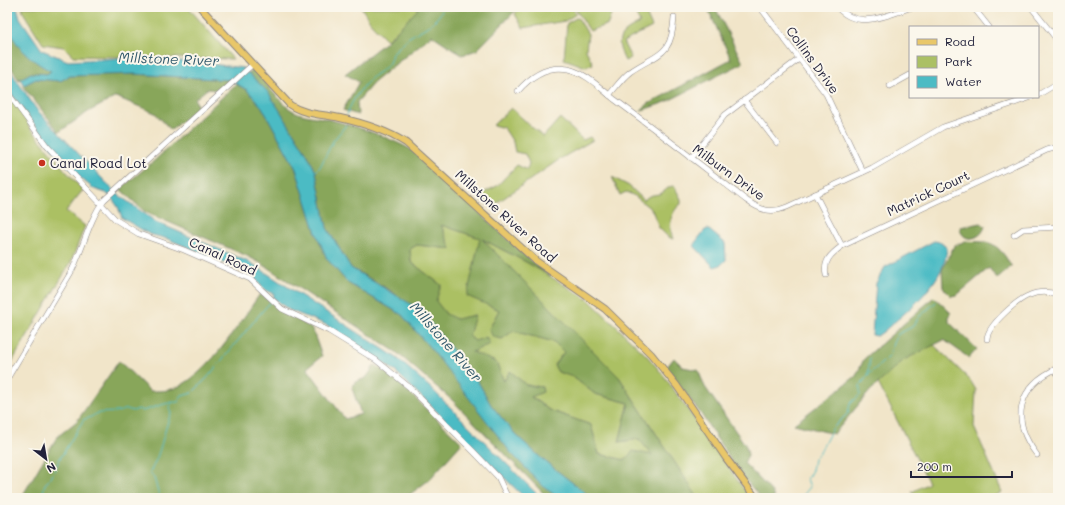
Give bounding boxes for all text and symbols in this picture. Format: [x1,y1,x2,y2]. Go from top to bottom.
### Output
street label: Collins Drive [783,23,844,97]
legend [909,26,1039,98]
text: Road [945,33,975,49]
water label: Millstone River [118,47,220,70]
text: Park [945,53,972,69]
text: Water [945,73,982,89]
street label: Milburn Drive [690,140,769,204]
place label: Canal Road Lot [50,154,147,171]
marker: Canal Road Lot [37,158,47,168]
street label: Millstone River Road [452,166,560,266]
street label: Matrick Court [884,166,972,219]
street label: Canal Road [187,233,260,279]
water label: Millstone River [406,297,487,386]
north arrow [26,439,66,479]
scale bar [911,453,1012,479]
text: 200 m [917,458,952,474]
text: N [44,459,59,477]

